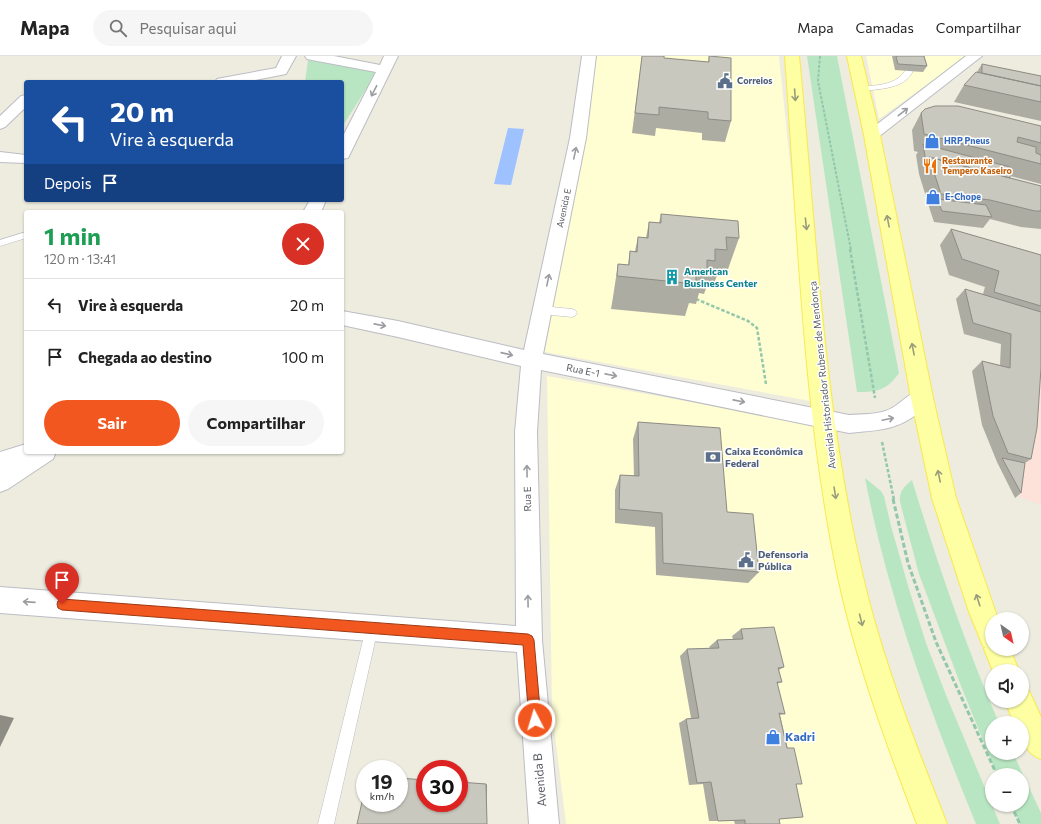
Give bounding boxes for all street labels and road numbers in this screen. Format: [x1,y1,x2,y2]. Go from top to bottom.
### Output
street label: Avenida E [554,187,573,228]
street label: Avenida Historiador Rubens de Mendonça [806,280,838,470]
street label: Rua E-1 [565,361,601,379]
street label: Rua E [521,486,533,512]
street label: Avenida B [530,753,548,807]

